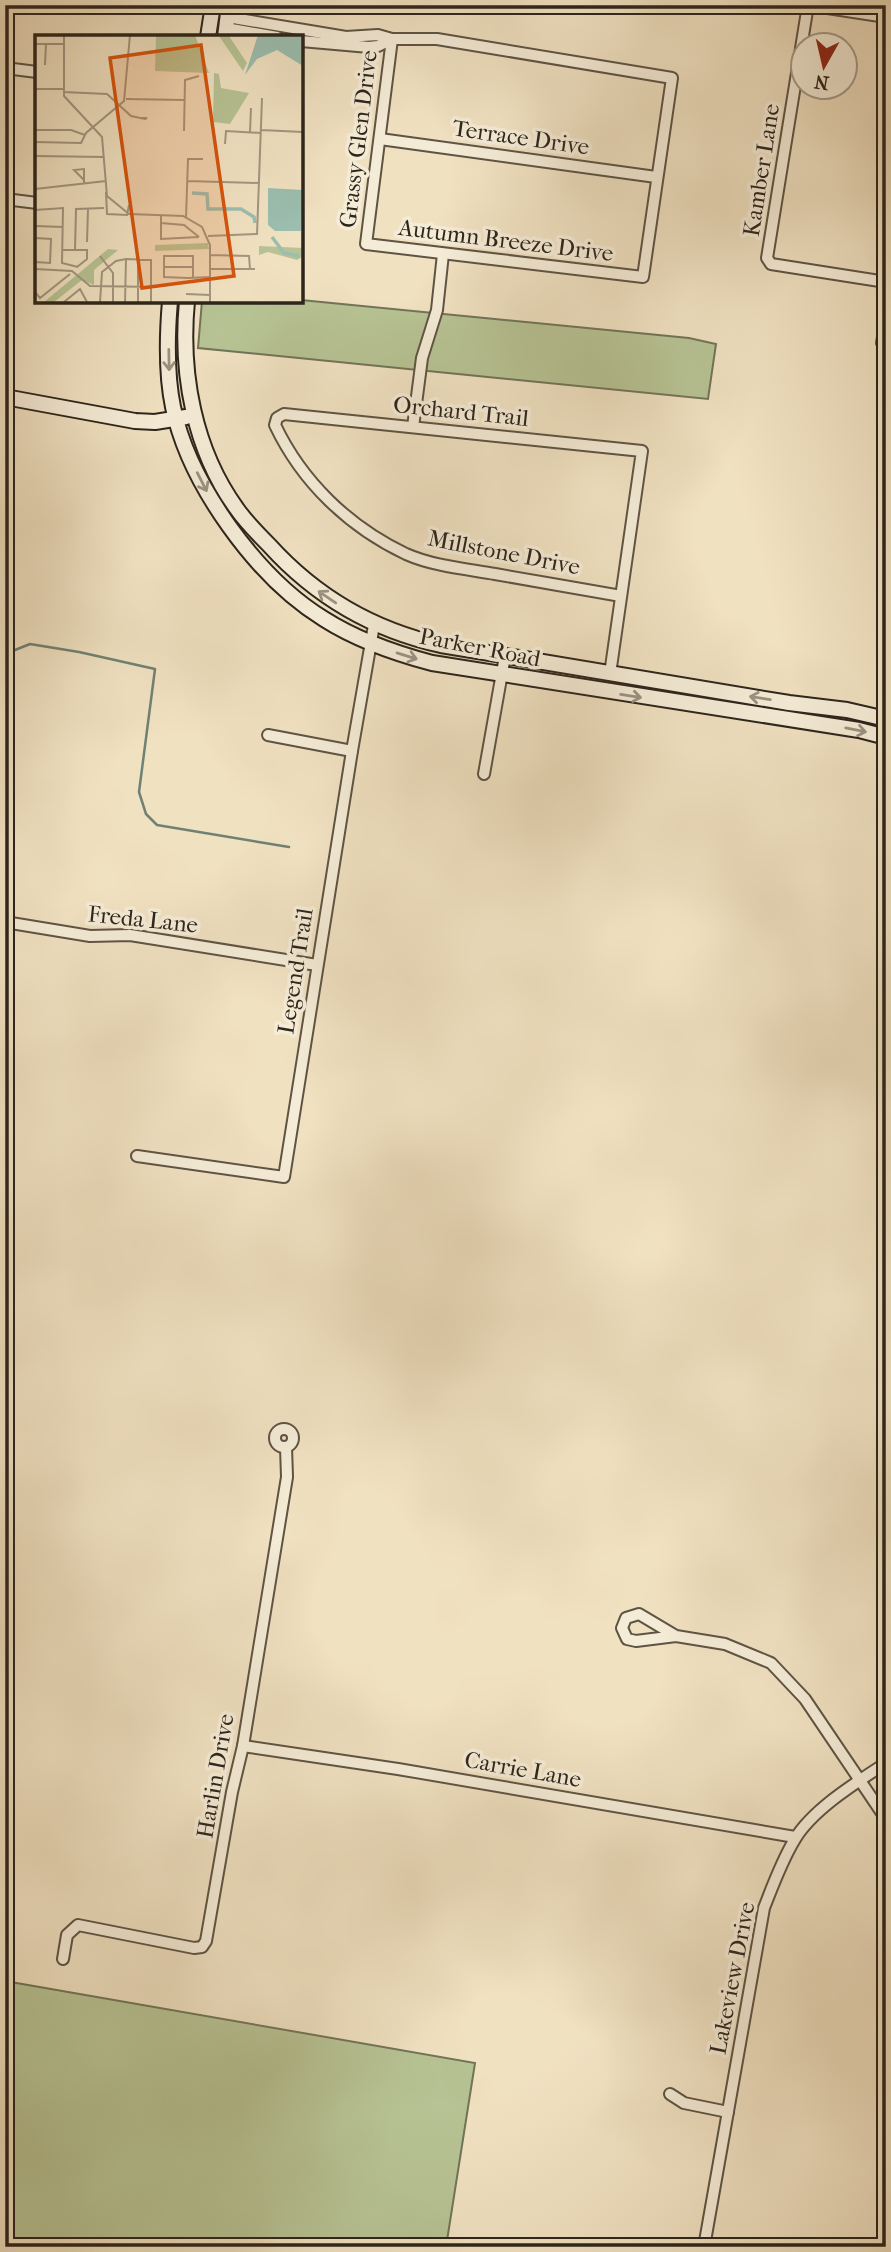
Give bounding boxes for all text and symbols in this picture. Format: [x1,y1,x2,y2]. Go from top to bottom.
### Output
north arrow [790,32,860,102]
inset map [35,35,303,303]
street label: Grassy Glen Drive [334,49,383,230]
text: N [813,70,830,94]
street label: Kamber Lane [738,102,785,238]
street label: Terrace Drive [451,115,591,160]
street label: Autumn Breeze Drive [396,214,615,267]
one-way arrow [162,349,175,372]
street label: Orchard Trail [392,391,531,432]
one-way arrow [196,471,210,492]
street label: Millstone Drive [425,524,582,580]
one-way arrow [318,590,337,604]
street label: Parker Road [417,623,543,673]
one-way arrow [396,651,418,664]
one-way arrow [619,690,642,703]
one-way arrow [749,691,772,704]
one-way arrow [844,724,867,738]
street label: Freda Lane [87,900,199,939]
street label: Legend Trail [272,906,319,1036]
street label: Harlin Drive [191,1712,240,1841]
street label: Carrie Lane [463,1746,583,1793]
street label: Lakeview Drive [704,1900,761,2057]

